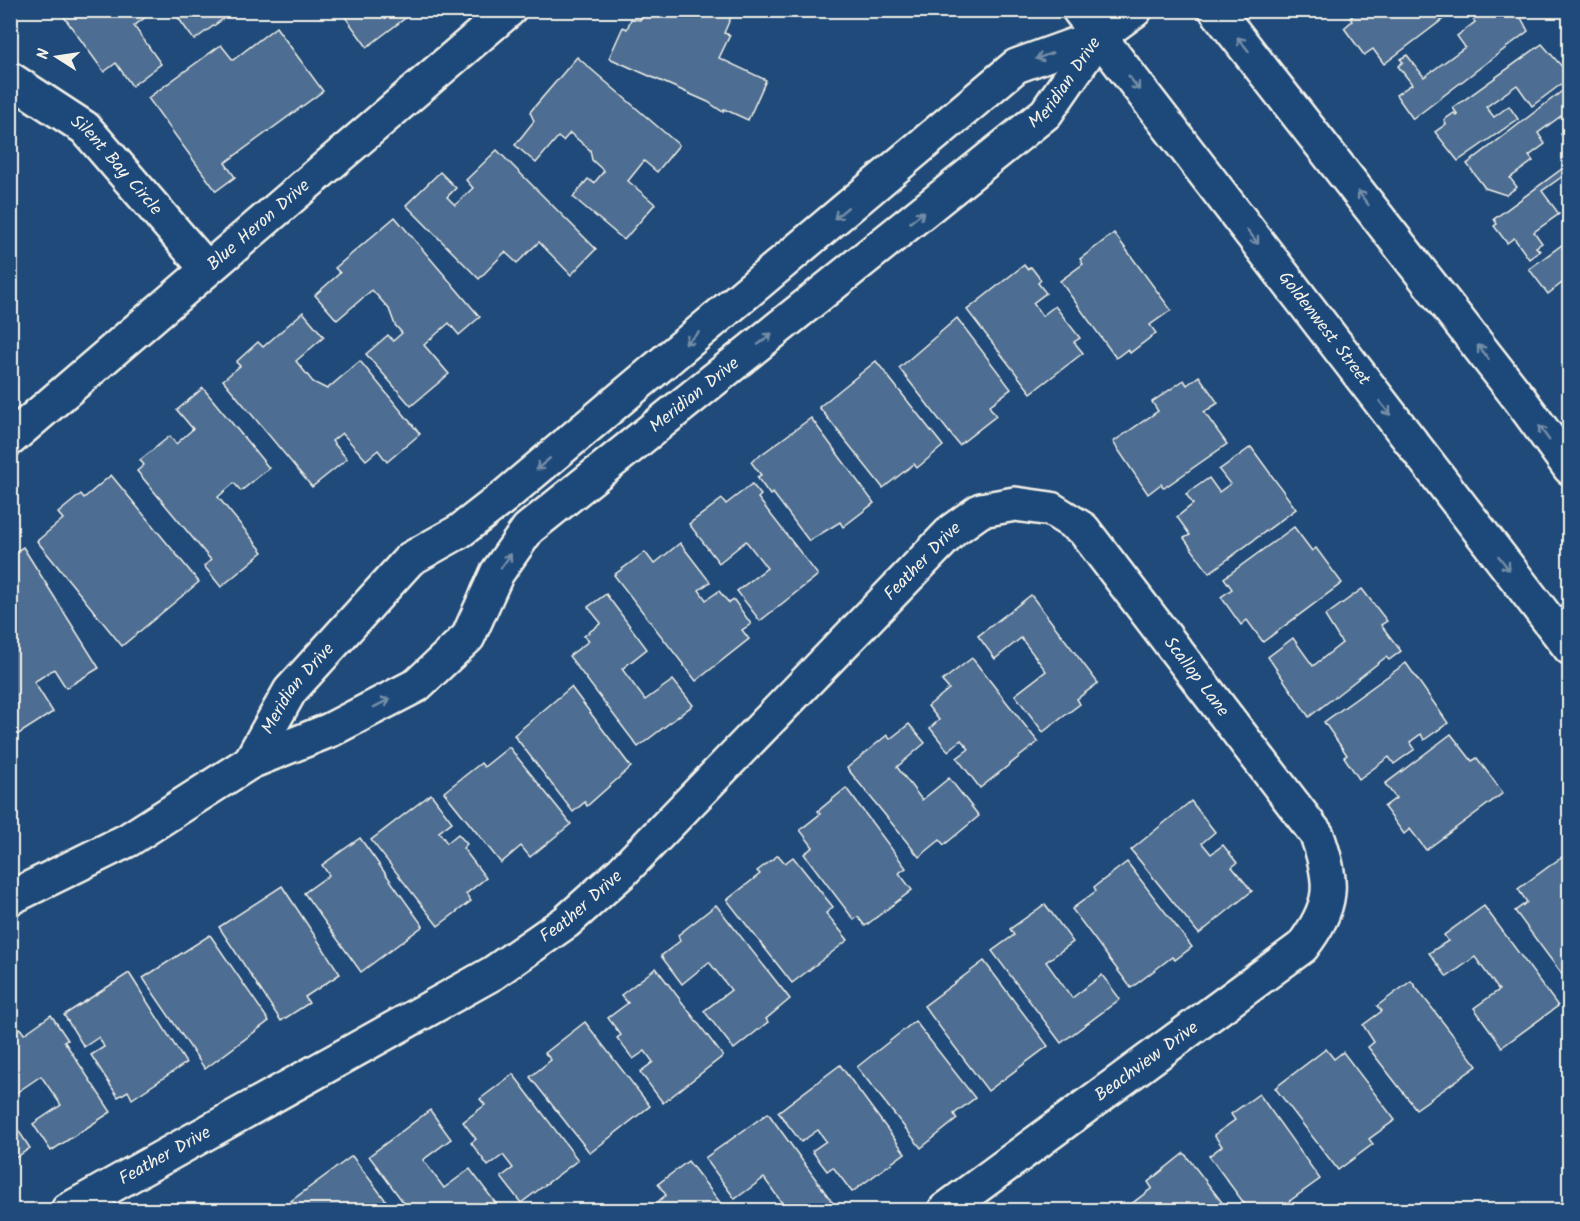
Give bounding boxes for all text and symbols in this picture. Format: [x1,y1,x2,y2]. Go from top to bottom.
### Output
north arrow [27,27,87,87]
street label: Meridian Drive [1022,31,1109,136]
one-way arrow [1236,37,1249,53]
text: N [31,47,57,62]
one-way arrow [1035,51,1053,62]
one-way arrow [1128,74,1141,90]
street label: Silent Bay Circle [64,108,169,222]
street label: Blue Heron Drive [200,172,317,278]
one-way arrow [1357,190,1370,206]
one-way arrow [834,206,849,220]
one-way arrow [908,211,924,224]
one-way arrow [1247,229,1260,245]
street label: Goldenwest Street [1271,265,1378,393]
one-way arrow [684,332,700,345]
one-way arrow [756,333,772,346]
one-way arrow [1477,344,1490,360]
street label: Meridian Drive [643,350,746,441]
one-way arrow [1379,400,1392,416]
one-way arrow [1538,426,1550,442]
one-way arrow [536,457,551,471]
street label: Feather Drive [877,514,967,608]
one-way arrow [500,553,512,569]
one-way arrow [1498,554,1511,570]
street label: Scallop Lane [1156,631,1236,723]
street label: Meridian Drive [254,636,342,740]
one-way arrow [373,697,391,709]
street label: Feather Drive [534,863,629,951]
street label: Beachview Drive [1089,1014,1205,1110]
street label: Feather Drive [114,1119,216,1193]

